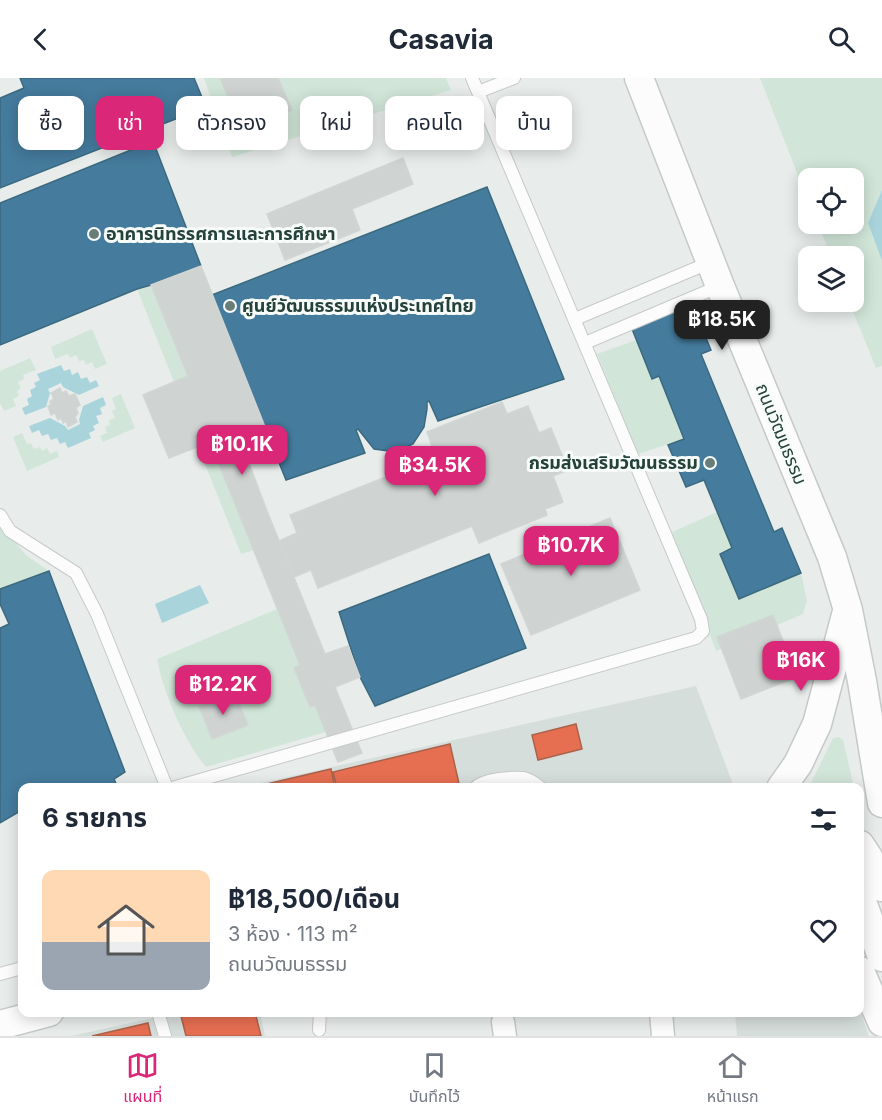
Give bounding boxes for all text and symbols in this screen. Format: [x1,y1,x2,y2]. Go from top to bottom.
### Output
icon: back [24,23,57,56]
text: Casavia [388,23,494,56]
icon: search [825,23,858,56]
chip: ซื้อ [18,96,84,150]
chip: เช่า [96,96,164,150]
chip: ตัวกรอง [176,96,288,150]
chip: ใหม่ [300,96,373,150]
chip: คอนโด [385,96,484,150]
chip: บ้าน [496,96,572,150]
map controls [798,168,864,312]
button: locate [798,168,864,234]
place label: อาคารนิทรรศการและการศึกษา [106,223,336,244]
marker: อาคารนิทรรศการและการศึกษา [87,227,101,241]
button: layers [798,246,864,312]
place label: ศูนย์วัฒนธรรมแห่งประเทศไทย [242,295,474,317]
marker: ศูนย์วัฒนธรรมแห่งประเทศไทย [223,299,237,313]
pin: ฿18.5K [673,300,771,351]
text: ฿18.5K [688,307,756,331]
street label: ถนนวัฒนธรรม [752,380,811,488]
pin: ฿10.1K [193,425,291,476]
text: ฿10.1K [211,432,273,456]
pin: ฿34.5K [386,446,484,497]
place label: กรมส่งเสริมวัฒนธรรม [529,452,698,473]
text: ฿34.5K [399,453,471,477]
marker: กรมส่งเสริมวัฒนธรรม [703,456,717,470]
pin: ฿10.7K [522,526,620,577]
text: ฿10.7K [538,533,604,557]
pin: ฿16K [765,641,837,692]
text: ฿16K [776,648,826,672]
pin: ฿12.2K [174,665,272,716]
text: ฿12.2K [189,672,257,696]
text: 6 รายการ [42,802,147,833]
icon: filters [807,803,840,836]
text: ฿18,500/เดือน [228,883,400,914]
icon: home [90,894,162,966]
icon: heart [807,914,840,947]
text: 3 ห้อง · 113 m² [228,922,358,946]
text: ถนนวัฒนธรรม [228,952,347,976]
tab: แผนที่ [123,1049,162,1109]
tab: บันทึกไว้ [409,1049,460,1109]
tab: หน้าแรก [707,1049,759,1109]

